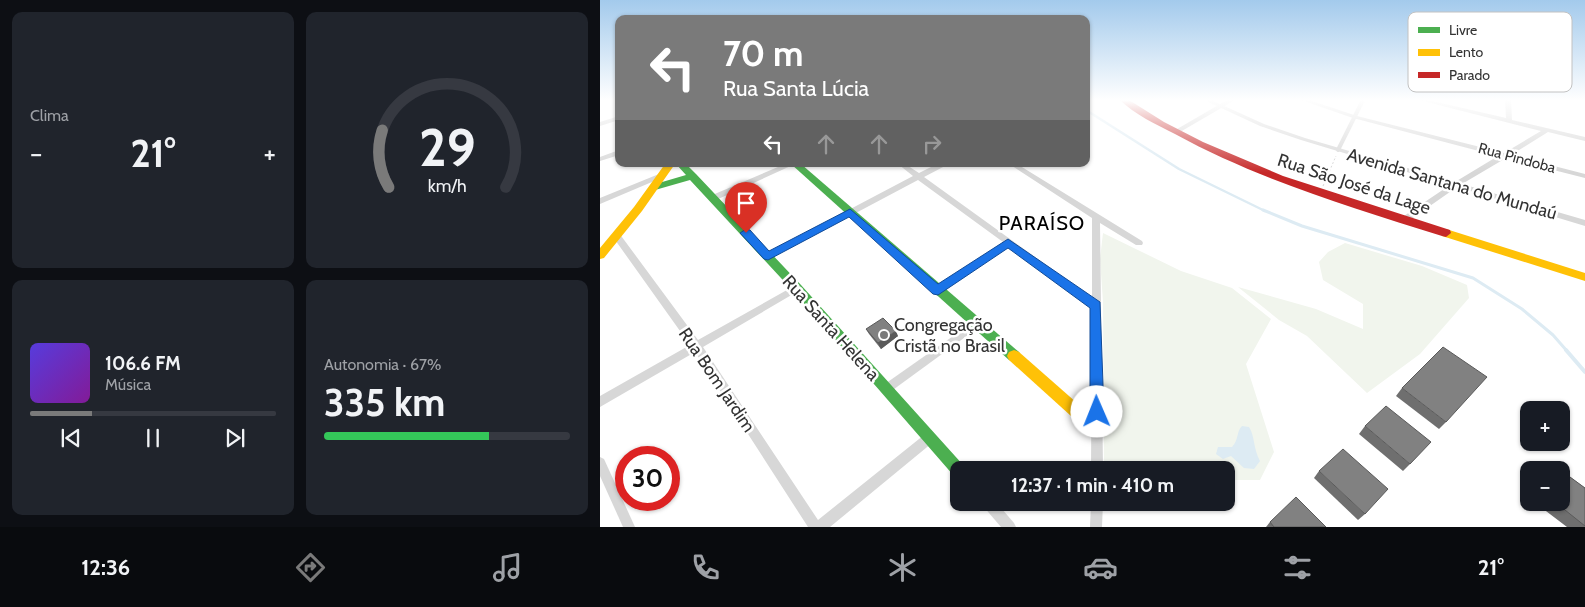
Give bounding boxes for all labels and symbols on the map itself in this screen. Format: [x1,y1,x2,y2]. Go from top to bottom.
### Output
legend [1408,12,1572,92]
text: Livre [1449,21,1477,39]
text: Lento [1449,43,1483,61]
text: Parado [1449,66,1490,84]
street label: Rua Pindoba [1476,139,1558,177]
street label: Avenida Santana do Mundaú [1344,143,1560,225]
street label: Rua São José da Lage [1275,149,1433,219]
pin [725,182,767,233]
district label: PARAÍSO [999,211,1085,235]
street label: Rua Santa Helena [778,271,884,386]
place label: Congregação Cristã no Brasil [894,314,1006,357]
street label: Rua Bom Jardim [674,324,760,436]
marker: Congregação Cristã no Brasil [878,329,890,341]
position arrow [1070,385,1122,437]
speed limit sign: 30 [615,446,680,511]

